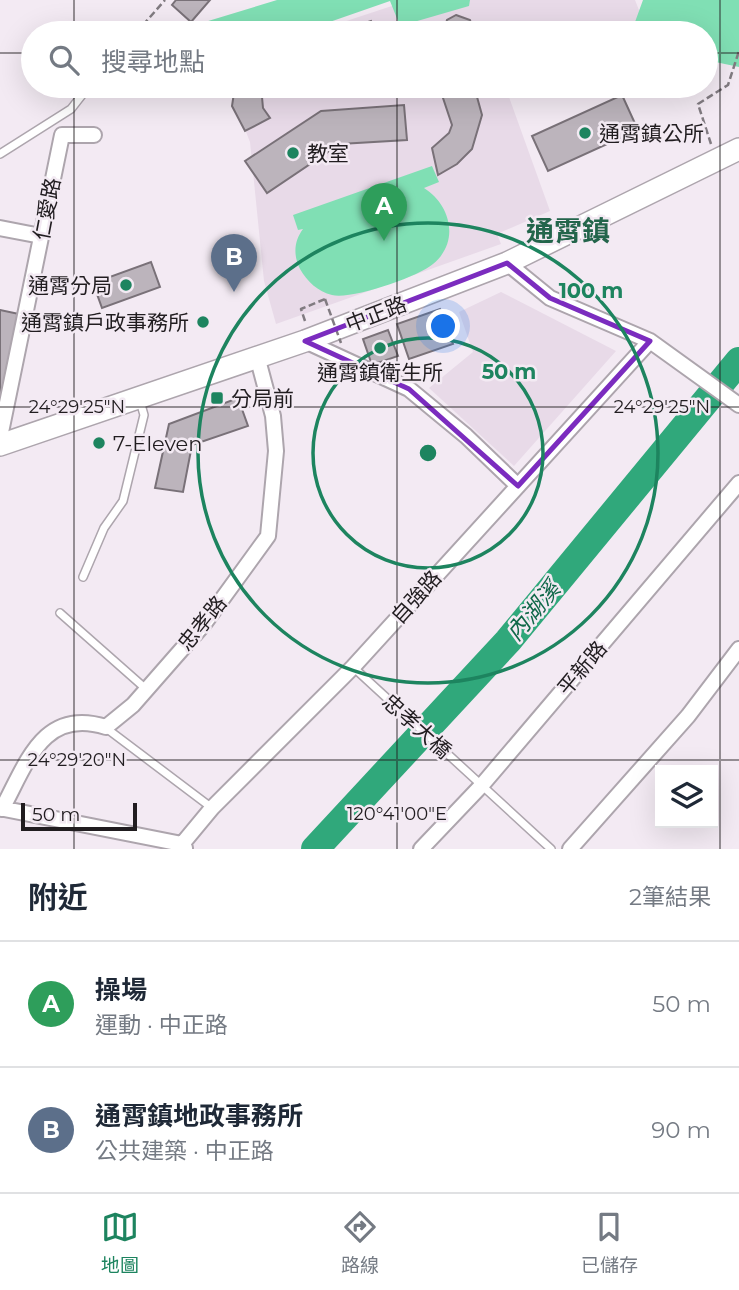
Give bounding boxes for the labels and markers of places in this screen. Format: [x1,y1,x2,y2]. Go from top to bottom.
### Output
place label: 通霄鎮公所 [599,121,704,146]
marker: 通霄鎮公所 [577,125,593,141]
place label: 教室 [307,141,349,166]
marker: 教室 [285,145,301,161]
pin: A [361,183,407,241]
pin: B [211,234,257,292]
place label: 通霄分局 [28,273,112,298]
marker: 通霄分局 [118,277,134,293]
place label: 通霄鎮戶政事務所 [21,310,189,335]
marker: 通霄鎮戶政事務所 [195,314,211,330]
marker: 通霄鎮衛生所 [372,340,388,356]
place label: 通霄鎮衛生所 [317,360,443,385]
place label: 分局前 [231,386,294,411]
marker: 分局前 [209,390,225,406]
place label: 7-Eleven [113,431,202,456]
marker: 7-Eleven [91,435,107,451]
centre of rings [416,441,440,465]

